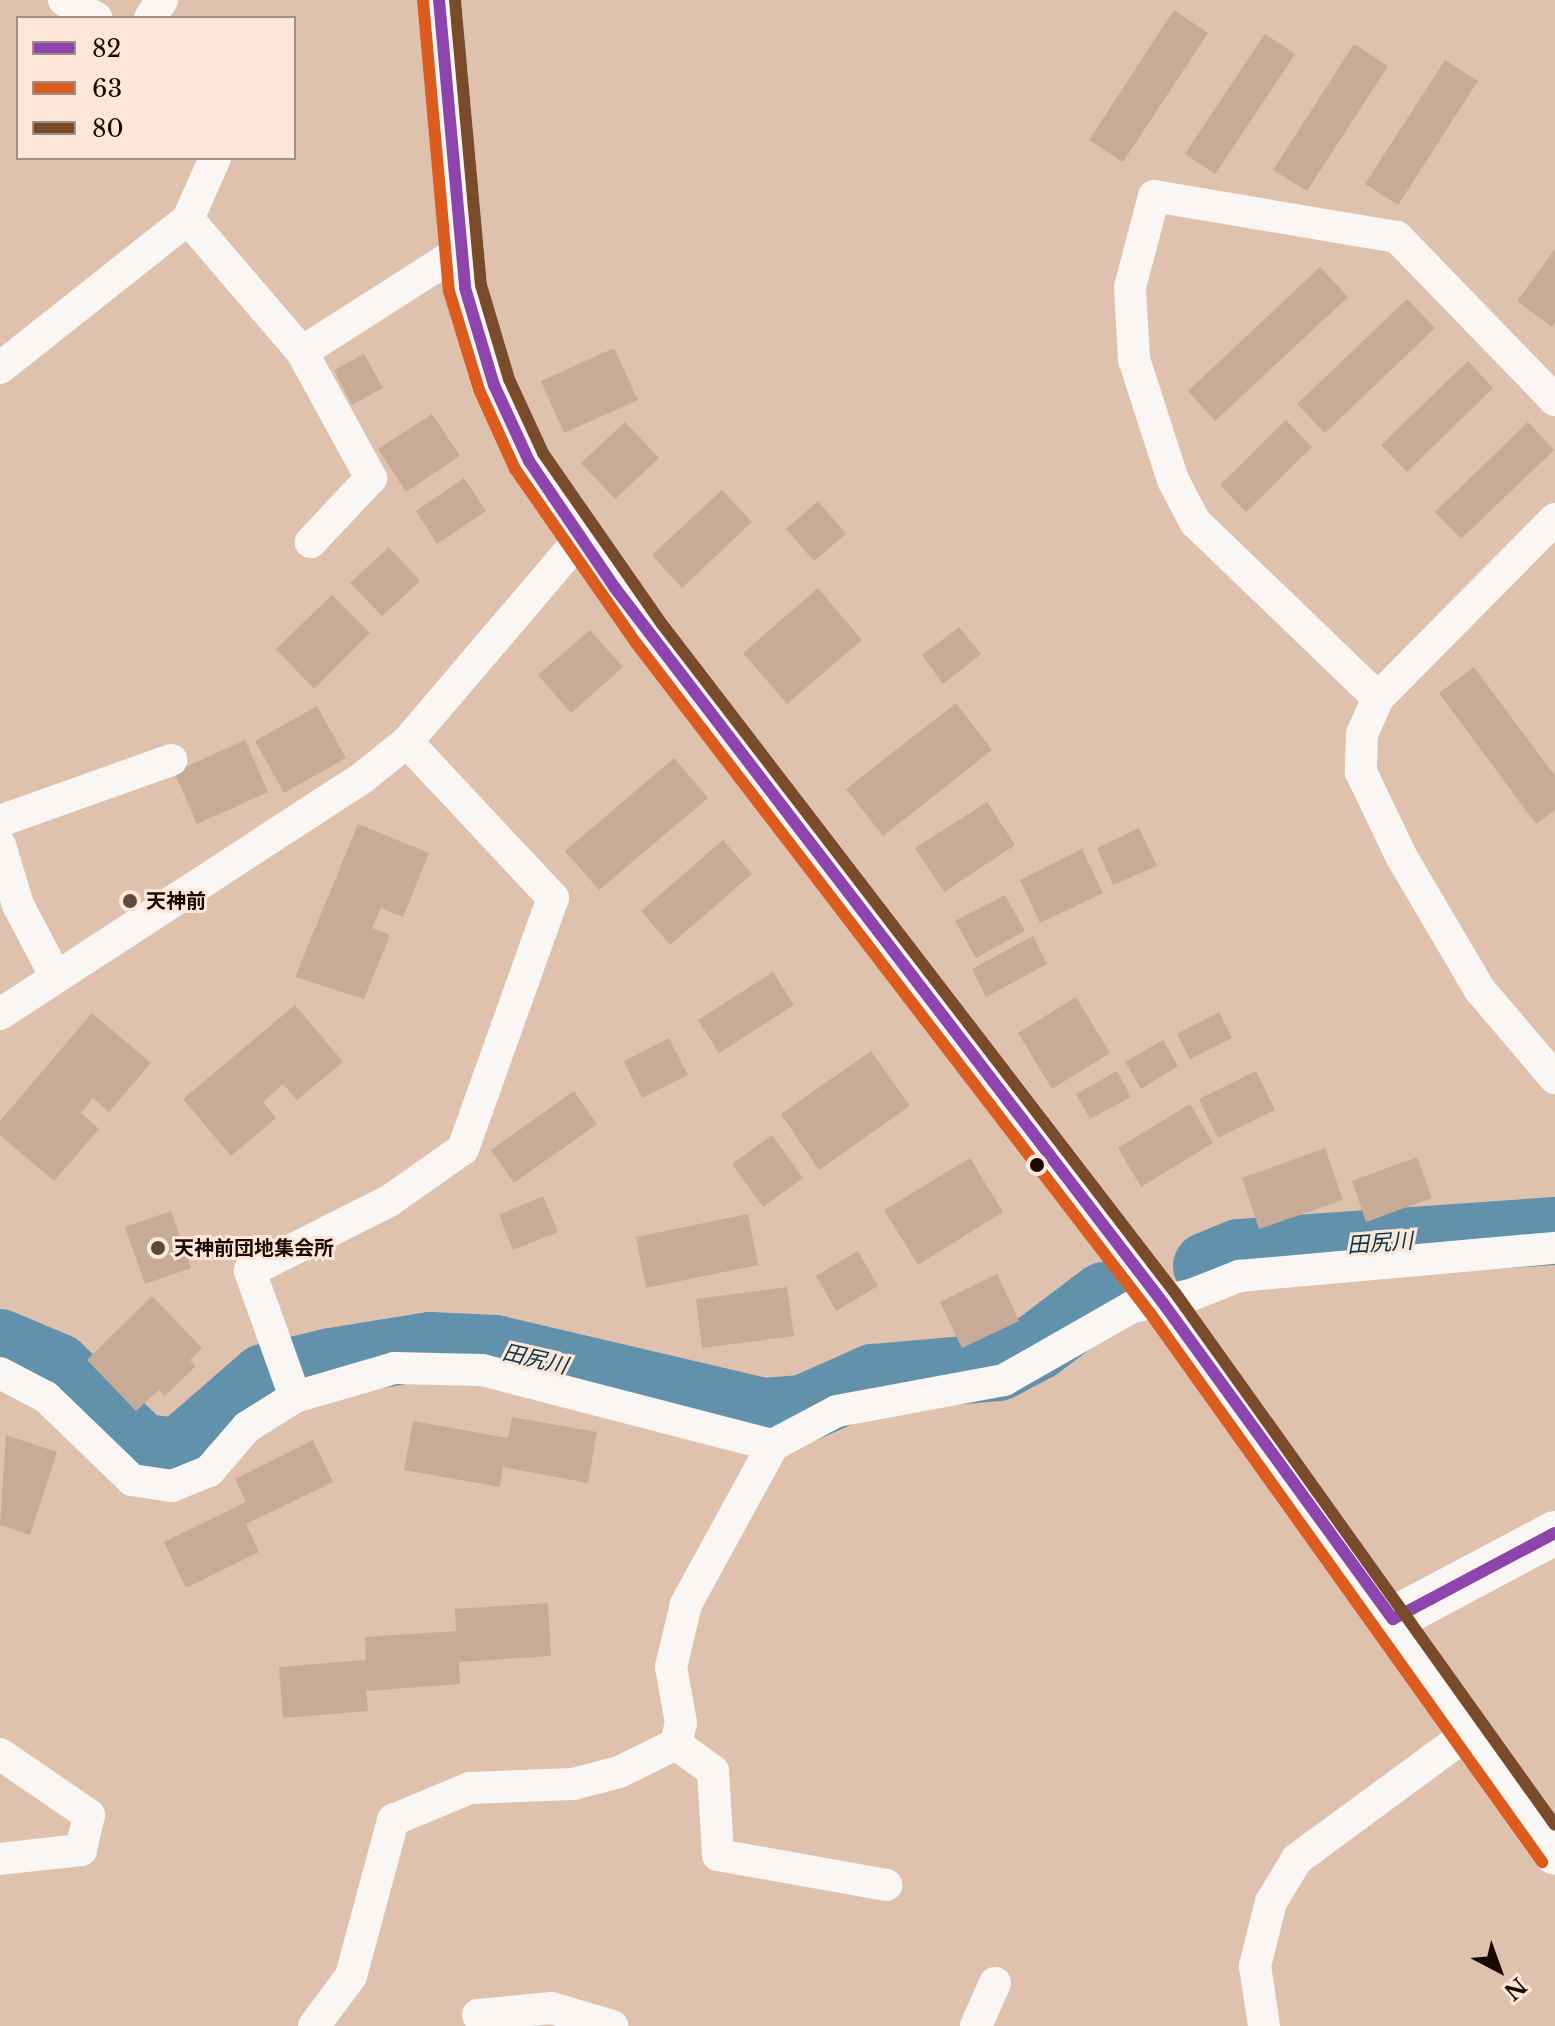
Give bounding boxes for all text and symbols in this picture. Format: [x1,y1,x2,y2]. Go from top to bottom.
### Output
legend [16,16,296,160]
text: 82 [92,34,121,63]
text: 63 [92,74,122,103]
text: 80 [92,114,124,143]
place label: 天神前 [146,889,206,913]
marker: 天神前 [121,892,139,910]
unlabelled marker [1029,1157,1045,1173]
water label: 田尻川 [1346,1228,1414,1258]
place label: 天神前団地集会所 [174,1236,334,1260]
marker: 天神前団地集会所 [149,1239,167,1257]
water label: 田尻川 [500,1339,570,1379]
north arrow [1459,1930,1539,2010]
text: N [1498,1972,1532,2005]

